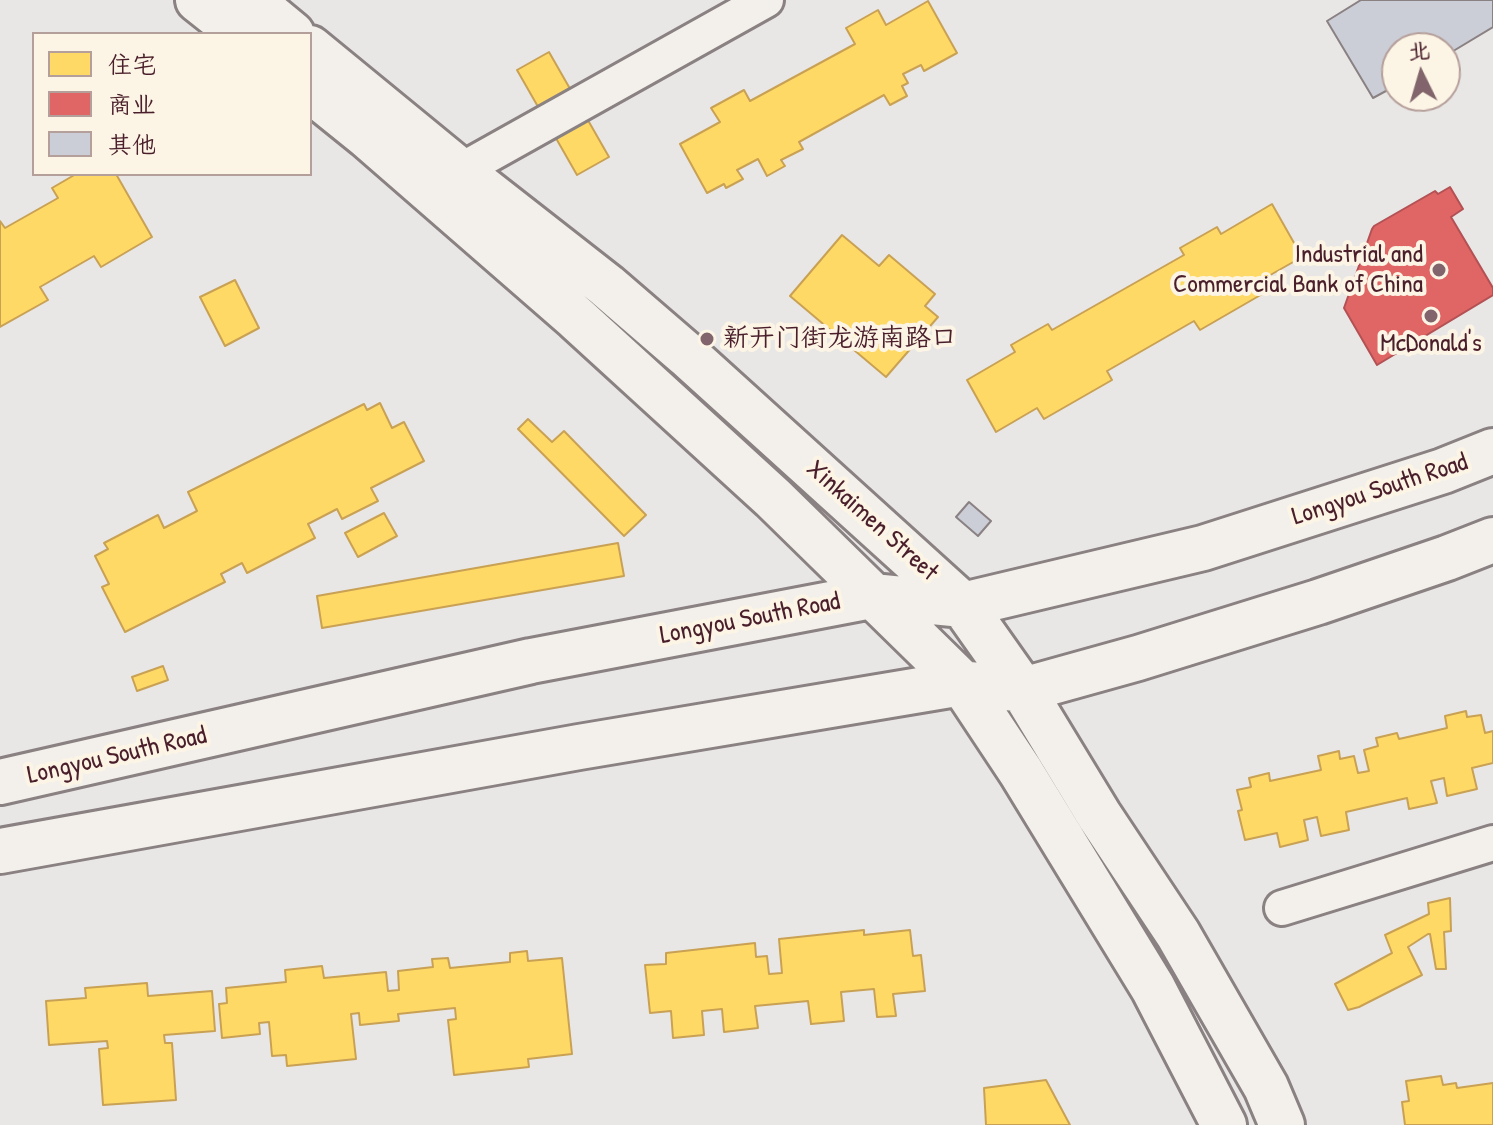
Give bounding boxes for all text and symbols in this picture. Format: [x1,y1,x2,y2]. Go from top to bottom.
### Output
legend [32,32,312,176]
north arrow [1381,32,1461,112]
text: 北 [1407,34,1431,66]
text: 住宅 [108,48,156,80]
text: 商业 [108,88,156,120]
text: 其他 [108,128,156,160]
place label: Industrial and Commercial Bank of China [1173,239,1423,300]
marker: Industrial and Commercial Bank of China [1430,261,1448,279]
marker: McDonald's [1422,307,1440,325]
place label: 新开门街龙游南路口 [723,323,957,355]
place label: McDonald's [1380,328,1482,360]
marker: 新开门街龙游南路口 [698,330,716,348]
street label: Longyou South Road [1288,447,1472,533]
street label: Xinkaimen Street [800,454,944,588]
street label: Longyou South Road [657,586,843,652]
street label: Longyou South Road [25,720,209,792]

